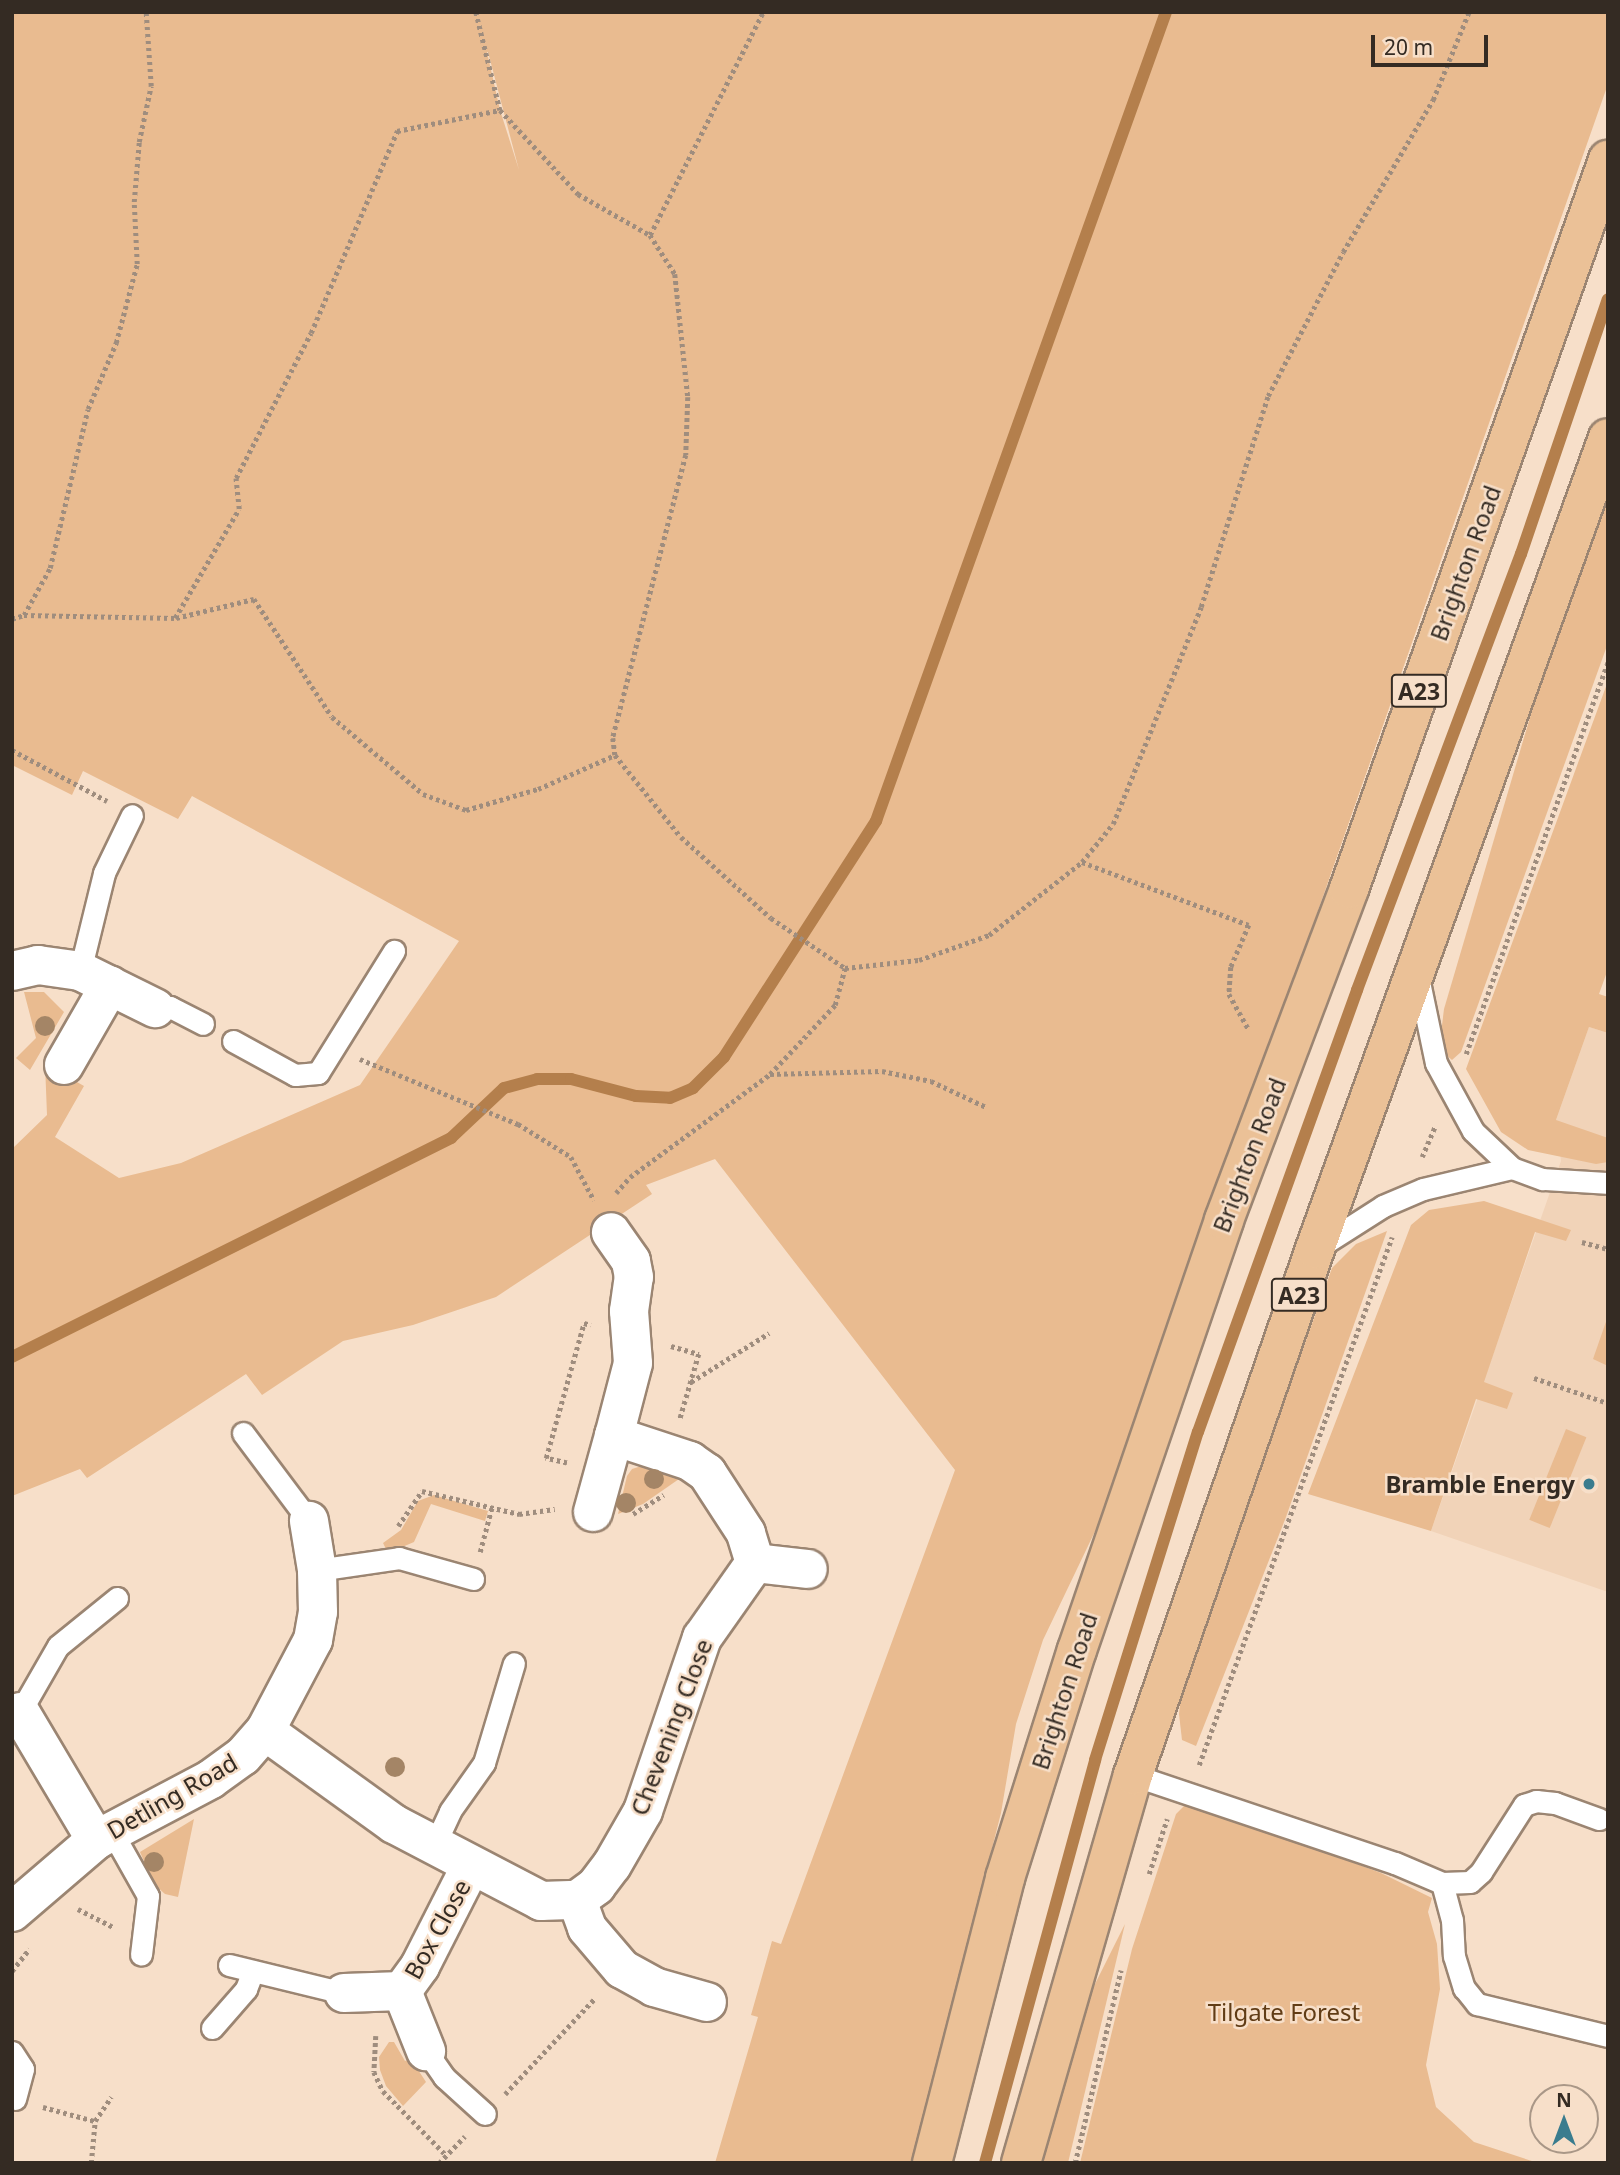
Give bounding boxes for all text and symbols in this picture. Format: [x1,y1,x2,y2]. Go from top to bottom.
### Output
scale bar [1375,21,1492,65]
text: 20 m [1384,33,1433,61]
street label: Brighton Road [1424,481,1506,645]
road number: A23 [1389,671,1449,710]
street label: Brighton Road [1206,1074,1292,1236]
road number: A23 [1269,1276,1329,1314]
place label: Bramble Energy [1385,1470,1575,1498]
marker: Bramble Energy [1581,1476,1597,1492]
street label: Brighton Road [1025,1609,1103,1773]
street label: Chevening Close [624,1635,718,1819]
street label: Detling Road [102,1747,242,1845]
street label: Box Close [398,1874,476,1984]
park label: Tilgate Forest [1208,1998,1360,2026]
north arrow [1529,2084,1599,2154]
text: N [1556,2087,1572,2113]

